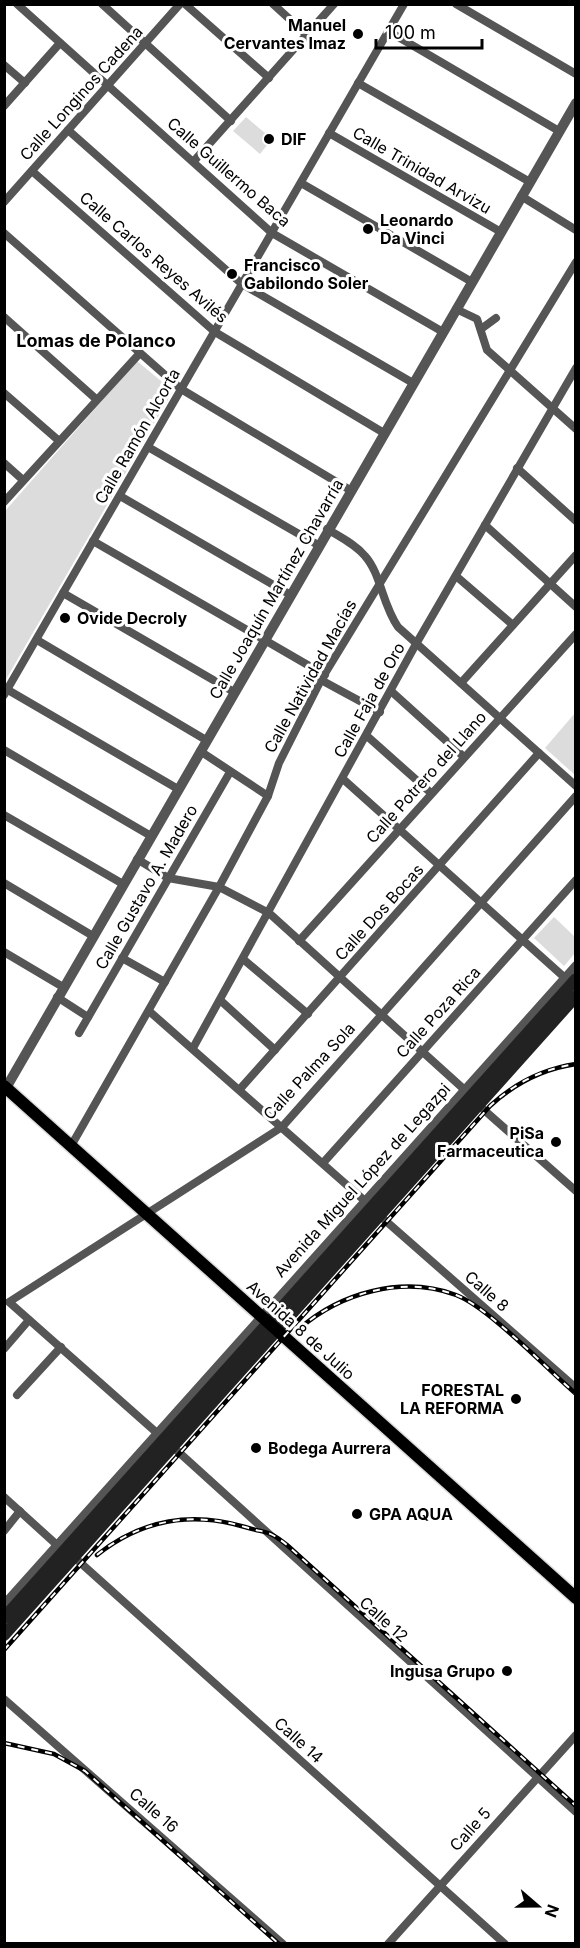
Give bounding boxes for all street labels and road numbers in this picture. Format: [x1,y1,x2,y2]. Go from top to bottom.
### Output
street label: Calle Longinos Cadena [15,22,147,164]
street label: Calle Guillermo Baca [163,113,295,231]
street label: Calle Trinidad Arvizu [349,122,495,218]
street label: Calle Carlos Reyes Avilés [76,187,232,327]
street label: Calle Ramón Alcorta [90,365,184,507]
street label: Calle Joaquín Martínez Chavarría [205,475,347,703]
street label: Calle Natividad Macías [260,596,360,756]
street label: Calle Faja de Oro [329,639,409,761]
street label: Calle Potrero del Llano [361,707,491,847]
street label: Calle Gustavo A. Madero [91,801,201,973]
street label: Calle Dos Bocas [330,860,428,964]
street label: Calle Poza Rica [392,962,484,1062]
street label: Calle Palma Sola [259,1018,359,1124]
street label: Avenida Miguel López de Legazpi [270,1079,454,1281]
street label: Calle 8 [461,1266,513,1316]
street label: Avenida 8 de Julio [243,1276,359,1384]
street label: Calle 12 [356,1592,412,1646]
street label: Calle 14 [270,1713,328,1767]
street label: Calle 16 [125,1783,183,1837]
street label: Calle 5 [445,1803,495,1855]

